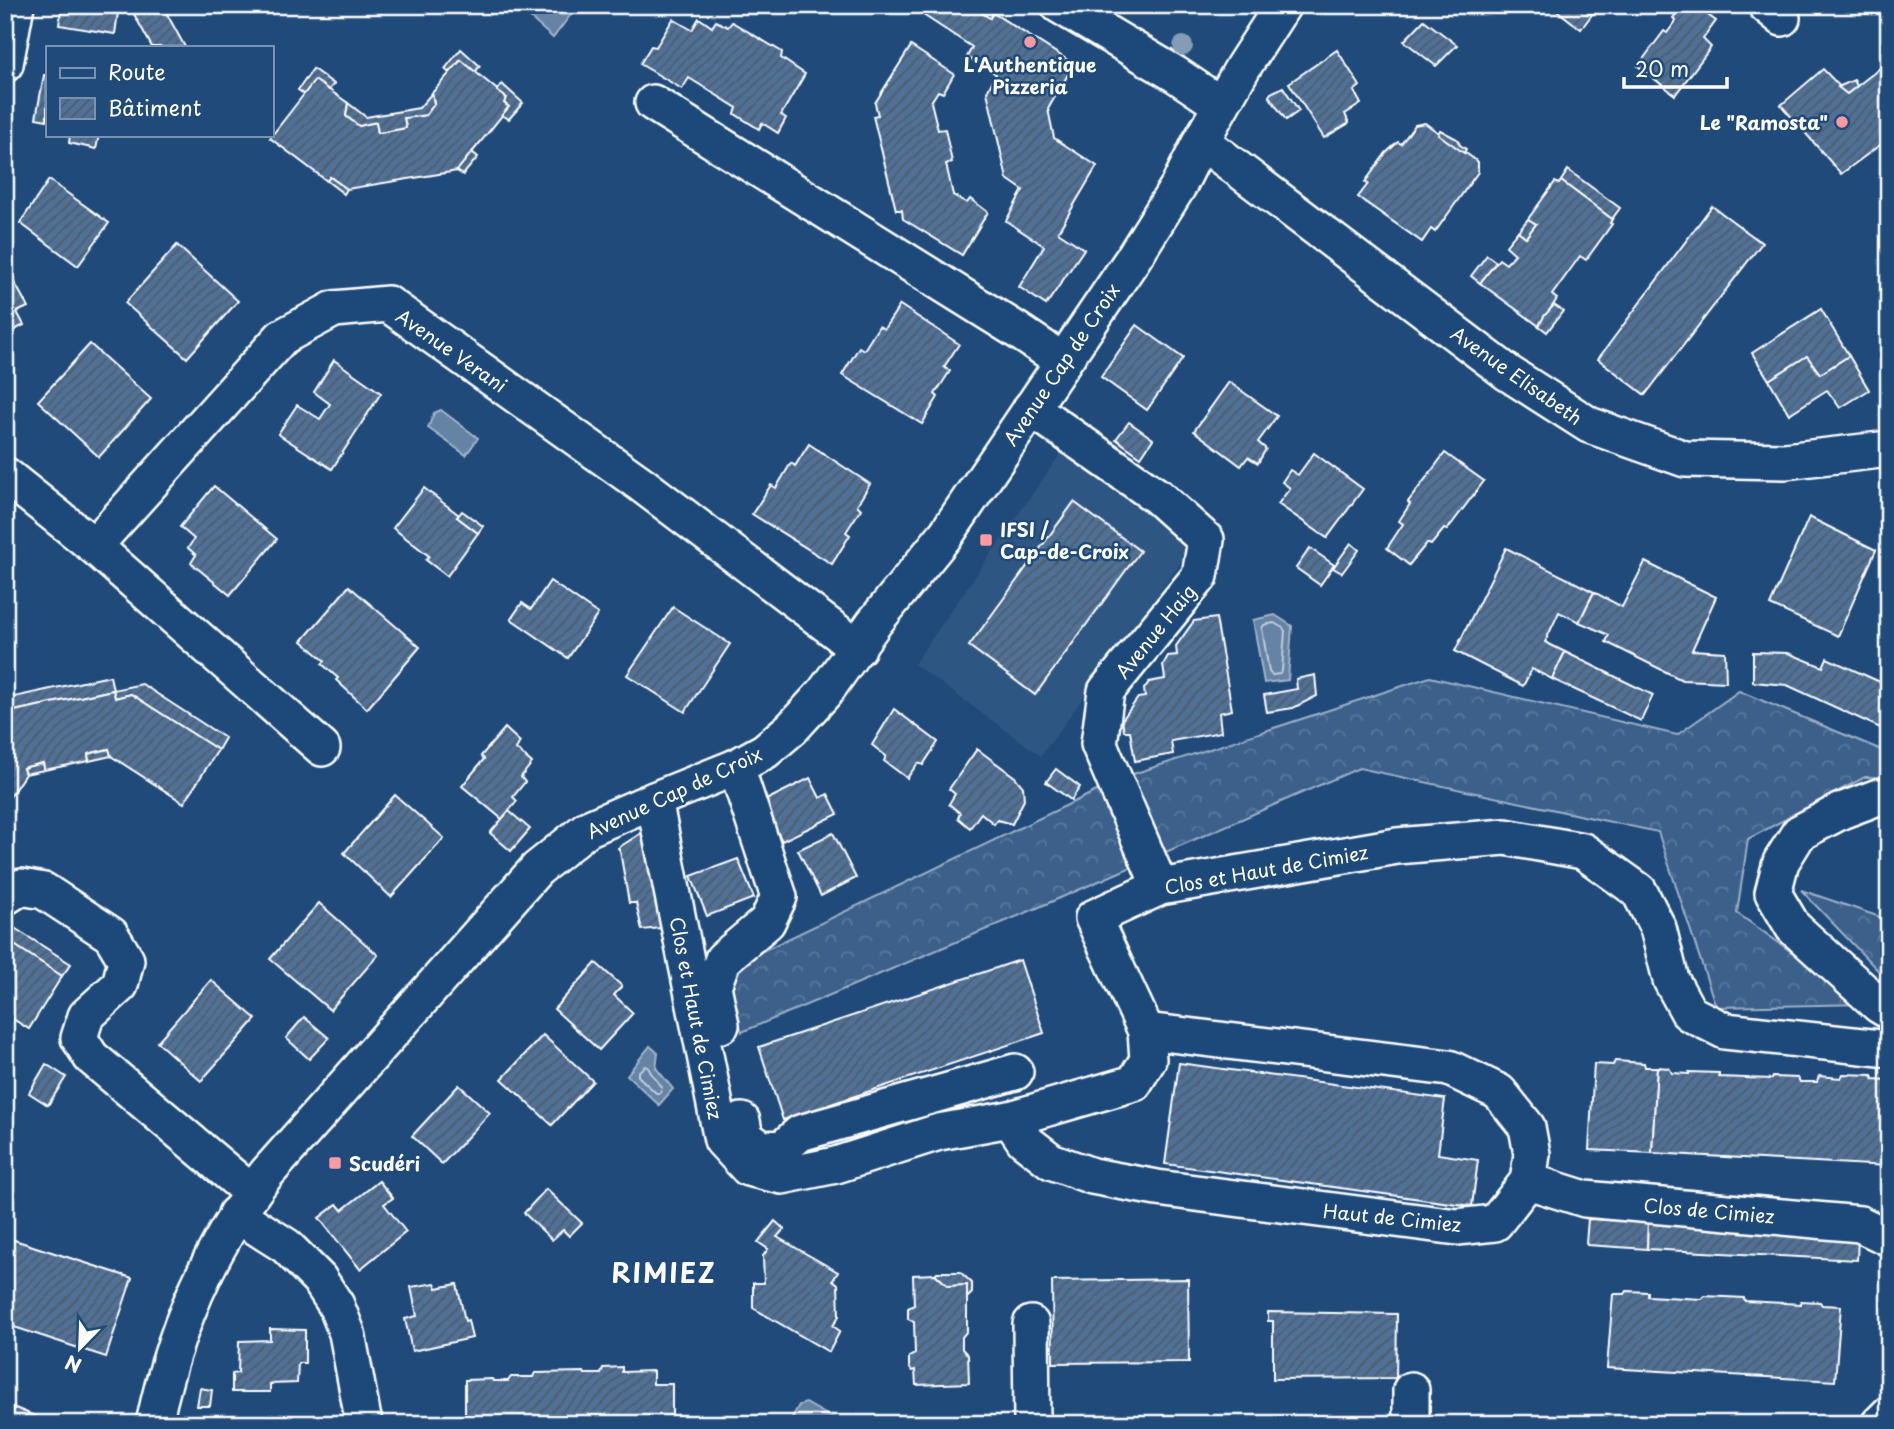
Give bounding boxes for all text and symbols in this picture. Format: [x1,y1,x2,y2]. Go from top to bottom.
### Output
marker: L'Authentique Pizzeria [1022,34,1038,50]
legend [46,46,273,136]
scale bar [1624,46,1728,90]
place label: L'Authentique Pizzeria [964,50,1096,100]
text: 20 m [1635,52,1689,84]
text: Route [108,55,166,87]
text: Bâtiment [108,91,201,123]
place label: Le "Ramosta" [1700,108,1828,136]
marker: Le "Ramosta" [1834,114,1850,130]
street label: Avenue Cap de Croix [996,277,1126,451]
street label: Avenue Verani [391,301,513,399]
street label: Avenue Elisabeth [1445,319,1589,431]
place label: IFSI / Cap-de-Croix [1000,515,1129,565]
marker: IFSI / Cap-de-Croix [978,532,994,548]
street label: Avenue Haig [1108,578,1202,684]
street label: Avenue Cap de Croix [582,739,766,845]
street label: Clos et Haut de Cimiez [1162,837,1370,901]
street label: Clos et Haut de Cimiez [664,914,730,1122]
place label: Scudéri [349,1149,420,1177]
marker: Scudéri [327,1155,343,1171]
street label: Clos de Cimiez [1642,1190,1776,1230]
street label: Haut de Cimiez [1322,1196,1462,1238]
district label: RIMIEZ [611,1253,717,1292]
north arrow [46,1314,116,1384]
text: N [61,1349,85,1380]

